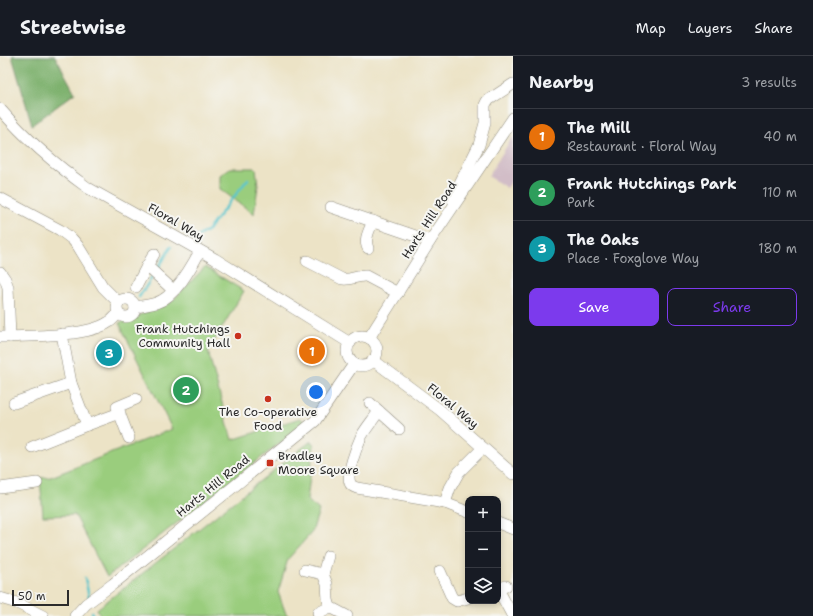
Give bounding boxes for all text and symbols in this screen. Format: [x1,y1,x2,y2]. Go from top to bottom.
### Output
text: Streetwise [20,15,126,40]
text: Map [636,19,666,37]
text: Layers [688,19,732,37]
text: Share [754,19,793,37]
text: Nearby [529,71,594,93]
text: 3 results [741,74,797,91]
text: The Mill [567,118,630,138]
text: 1 [539,128,545,145]
text: 40 m [763,128,797,145]
text: Restaurant · Floral Way [567,138,717,155]
text: Frank Hutchings Park [567,174,737,194]
street label: Harts Hill Road [398,178,460,262]
text: 2 [537,184,547,201]
text: 110 m [762,184,797,201]
text: Park [567,194,595,211]
street label: Floral Way [145,199,207,245]
text: The Oaks [567,230,639,250]
text: 3 [537,240,547,257]
text: 180 m [758,240,797,257]
text: Place · Foxglove Way [567,250,699,267]
button: Save [529,288,659,326]
button: Share [667,288,797,326]
place label: Frank Hutchings Community Hall [136,321,230,351]
marker: Frank Hutchings Community Hall [233,331,243,341]
pin: 1 [299,336,325,366]
pin: 3 [96,338,122,368]
pin: 2 [173,375,199,405]
street label: Floral Way [424,380,482,432]
your location [306,382,326,402]
marker: The Co-operative Food [263,394,273,404]
place label: The Co-operative Food [219,404,318,434]
place label: Bradley Moore Square [278,448,359,478]
street label: Harts Hill Road [173,451,253,520]
marker: Bradley Moore Square [265,458,275,468]
map controls [465,496,501,604]
button: + [465,496,501,532]
button: − [465,532,501,568]
button: layers [465,568,501,604]
scale bar [12,588,69,607]
text: 50 m [18,589,46,604]

